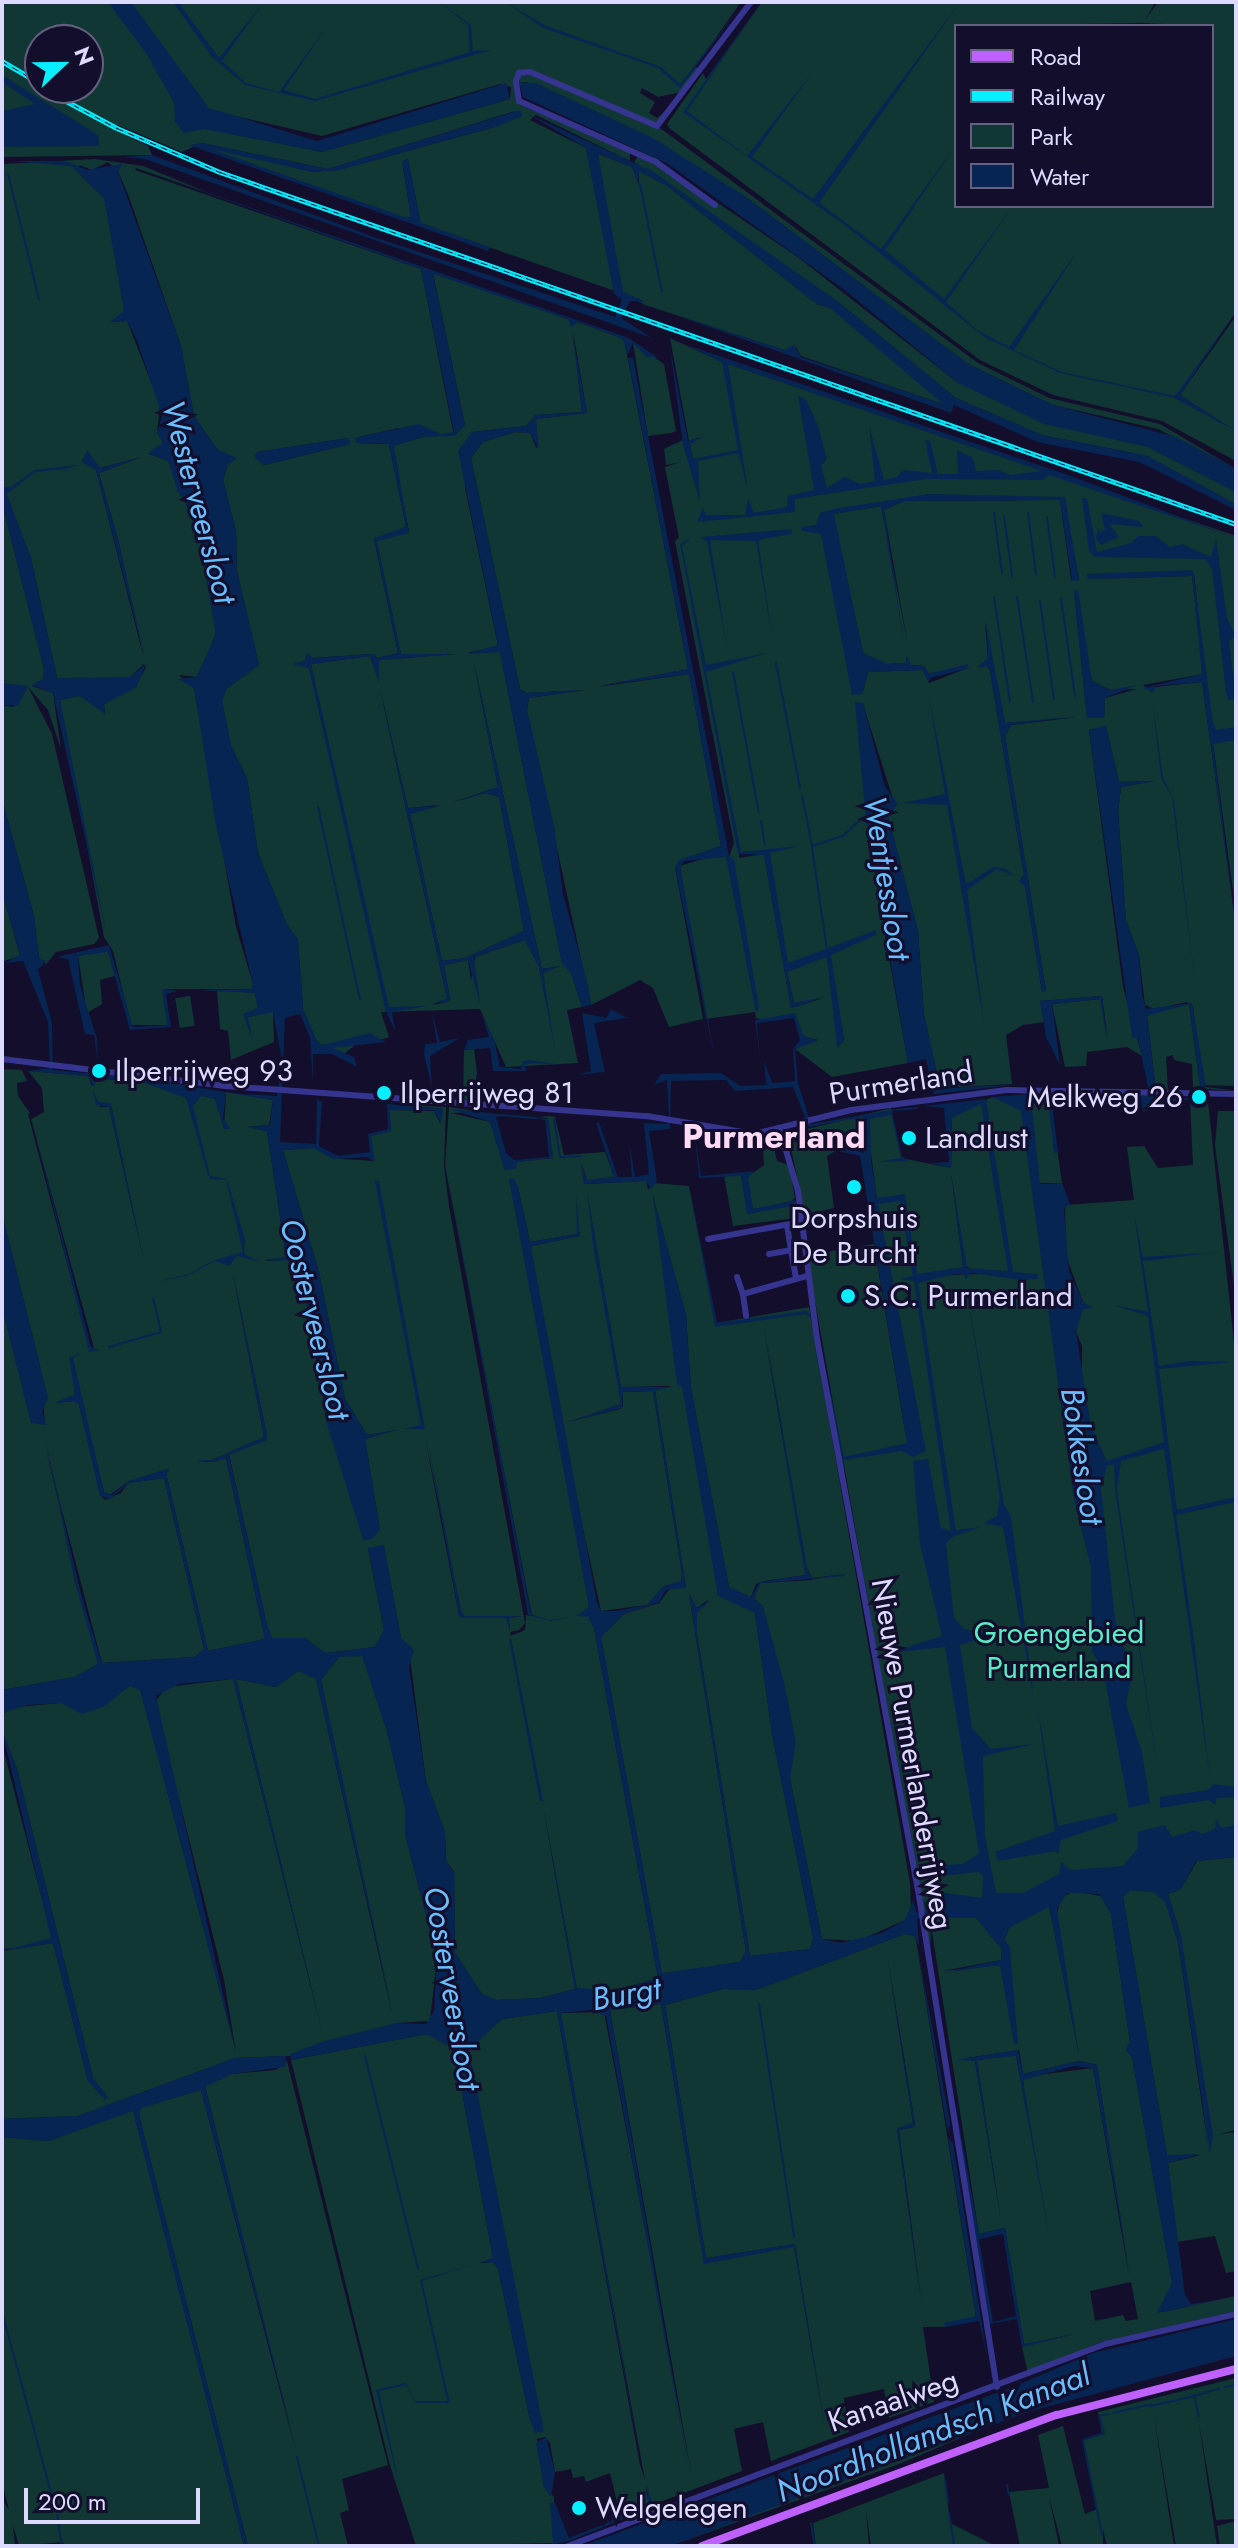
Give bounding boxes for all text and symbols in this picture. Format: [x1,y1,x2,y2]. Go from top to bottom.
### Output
north arrow [24,24,104,104]
legend [954,24,1214,208]
text: Road [1030,39,1082,74]
text: N [66,42,103,70]
text: Railway [1030,79,1105,114]
text: Park [1030,119,1073,154]
text: Water [1030,159,1089,194]
water label: Westerveersloot [153,396,245,608]
water label: Wentjessloot [855,793,919,963]
place label: Ilperrijweg 93 [115,1053,293,1089]
street label: Purmerland [826,1054,976,1112]
marker: Ilperrijweg 93 [90,1062,108,1080]
place label: Ilperrijweg 81 [400,1075,574,1111]
place label: Melkweg 26 [1027,1079,1183,1115]
marker: Ilperrijweg 81 [375,1084,393,1102]
marker: Melkweg 26 [1190,1088,1208,1106]
district label: Purmerland [682,1117,866,1157]
place label: Landlust [925,1120,1028,1156]
marker: Landlust [900,1129,918,1147]
marker: Dorpshuis De Burcht [845,1178,863,1196]
place label: Dorpshuis De Burcht [790,1200,918,1270]
water label: Oosterveersloot [271,1214,359,1424]
place label: S.C. Purmerland [864,1278,1073,1314]
marker: S.C. Purmerland [839,1287,857,1305]
water label: Bokkesloot [1052,1385,1112,1527]
street label: Nieuwe Purmerlanderrijweg [863,1576,961,1932]
park label: Groengebied Purmerland [974,1615,1144,1686]
water label: Oosterveersloot [415,1883,489,2093]
water label: Burgt [589,1969,663,2019]
water label: Noordhollandsch Kanaal [771,2355,1095,2511]
street label: Kanaalweg [823,2362,963,2440]
scale bar [28,2472,204,2522]
text: 200 m [38,2484,106,2519]
place label: Welgelegen [595,2490,748,2526]
marker: Welgelegen [570,2499,588,2517]

